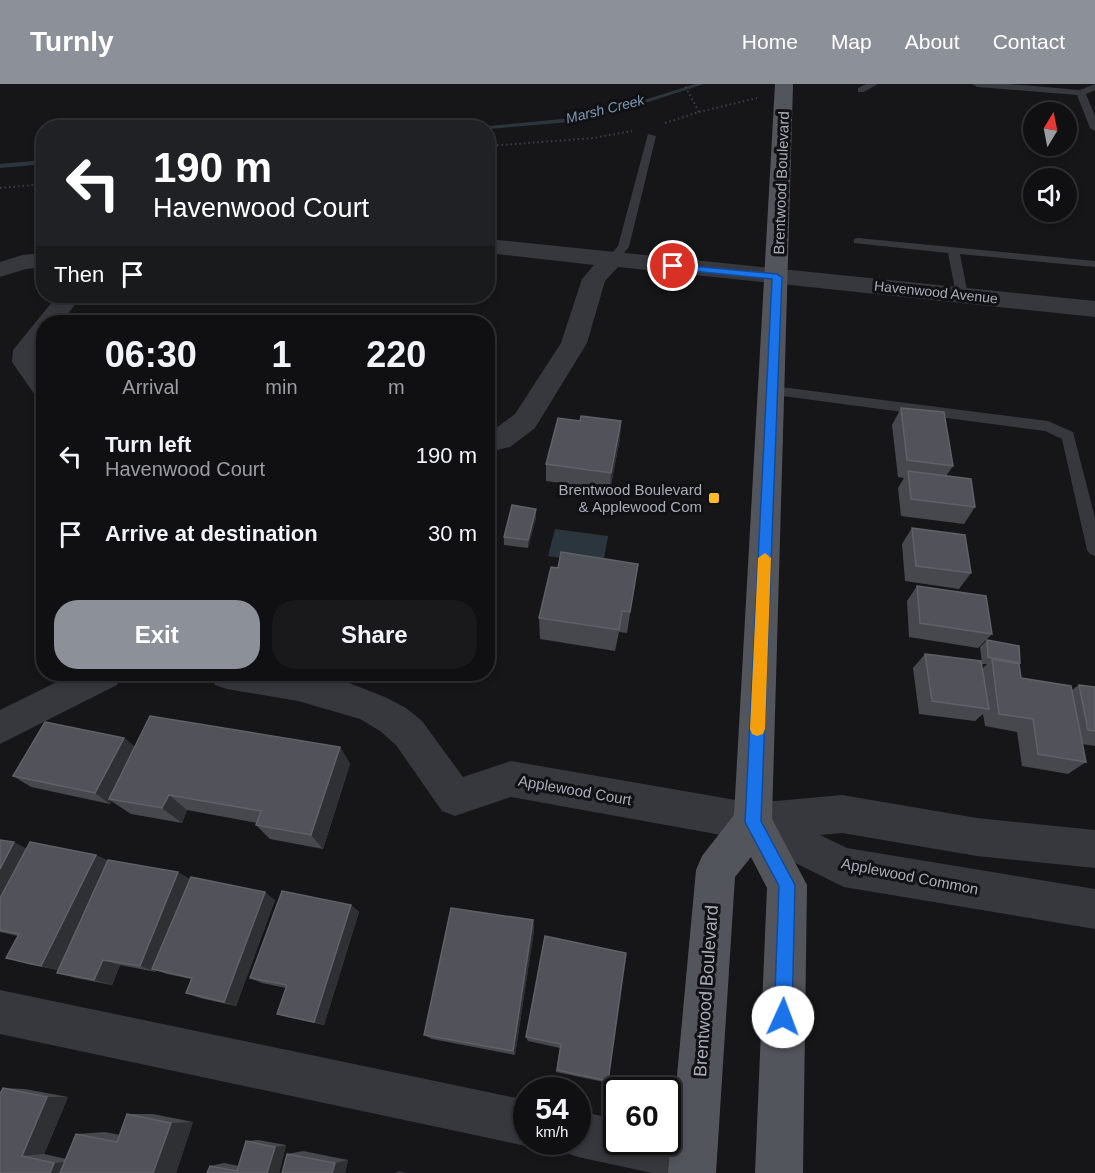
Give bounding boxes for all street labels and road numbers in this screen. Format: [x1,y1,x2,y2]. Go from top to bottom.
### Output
street label: Brentwood Boulevard [770,111,792,255]
street label: Havenwood Avenue [873,278,999,306]
street label: Applewood Court [517,772,634,809]
street label: Applewood Common [840,854,980,898]
street label: Brentwood Boulevard [690,904,722,1078]

